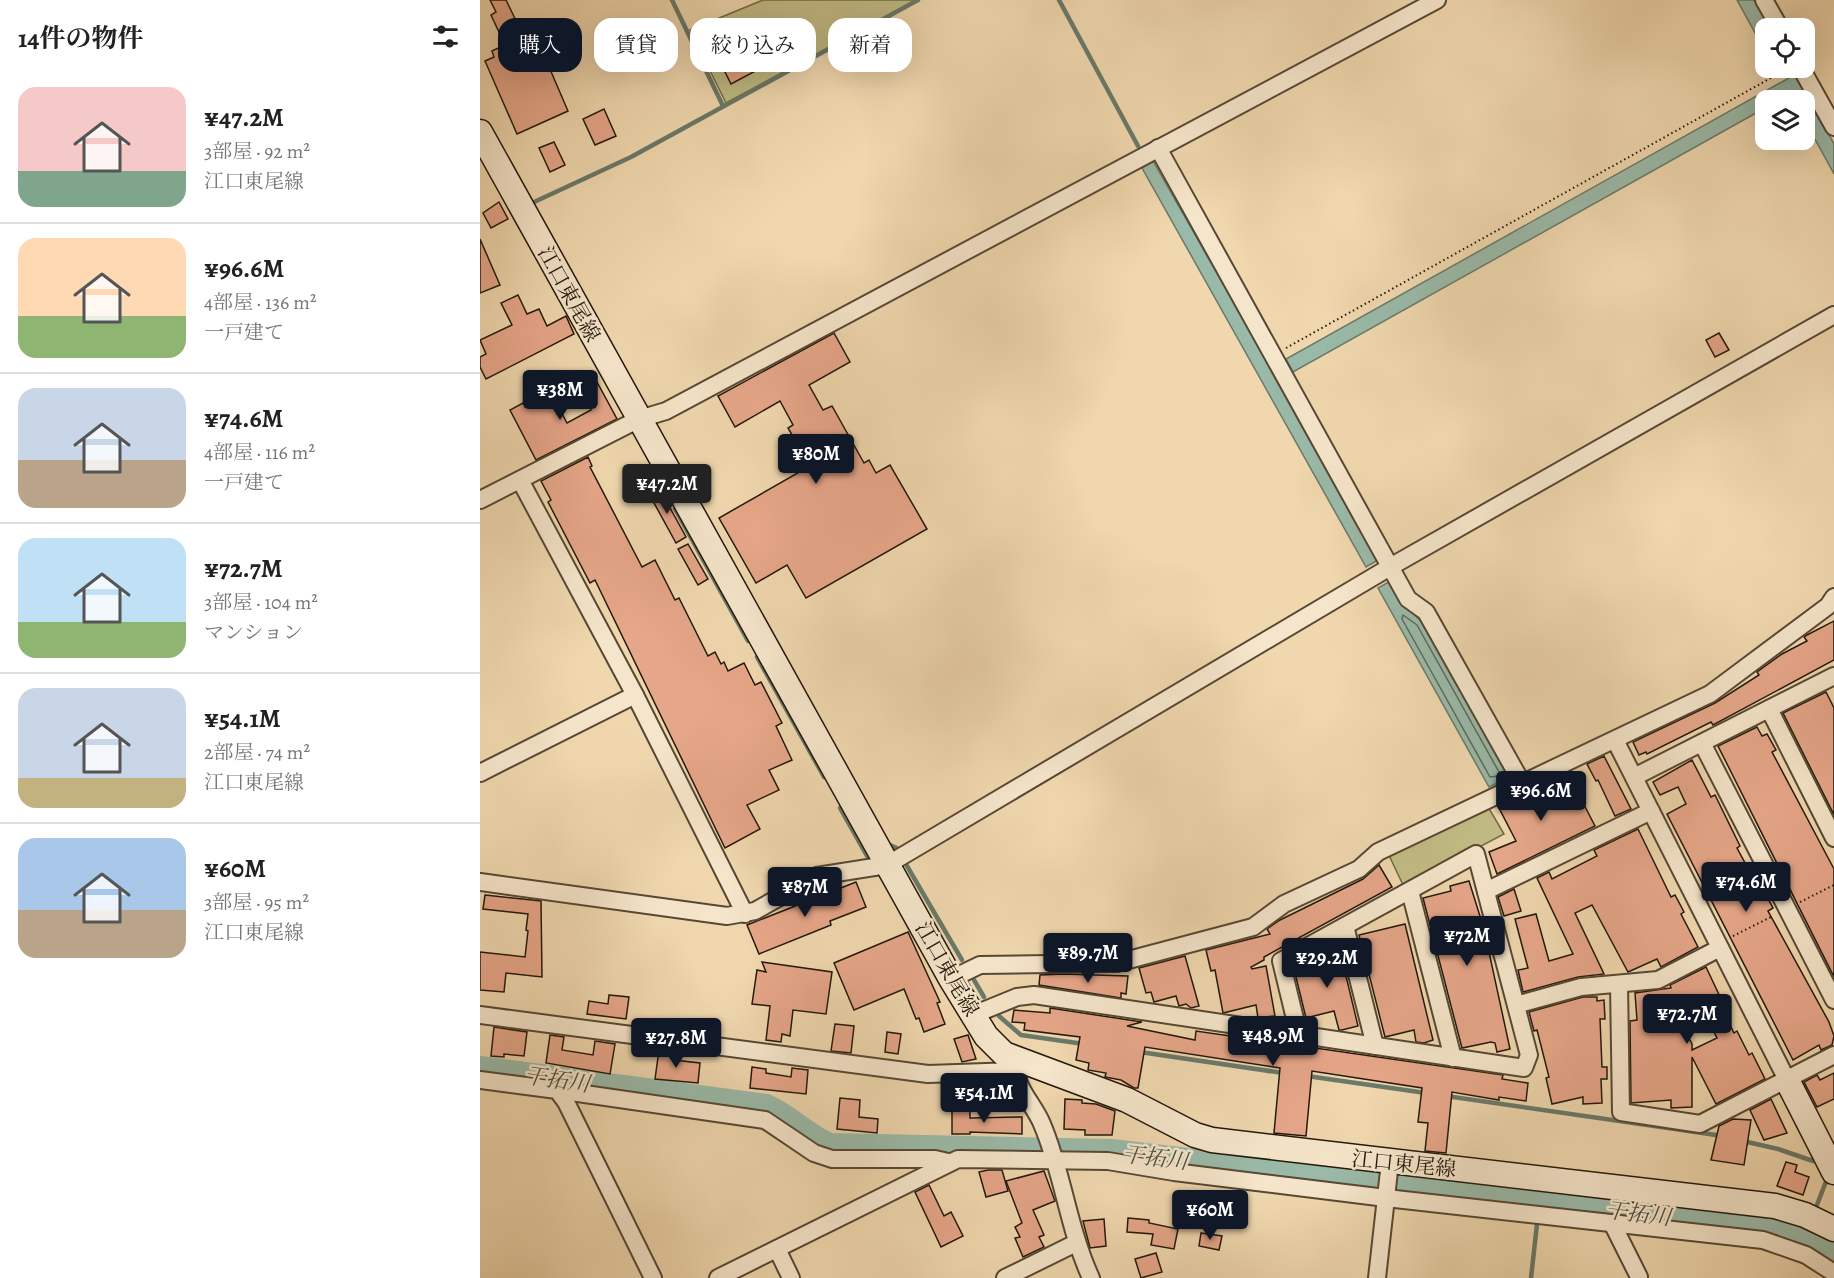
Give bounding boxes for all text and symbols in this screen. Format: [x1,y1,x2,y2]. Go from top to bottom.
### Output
chip: 購入 [498,18,582,72]
chip: 賃貸 [594,18,678,72]
chip: 絞り込み [690,18,816,72]
chip: 新着 [828,18,912,72]
map controls [1755,18,1815,150]
button: locate [1755,18,1815,78]
icon: filters [429,20,462,53]
text: 14件の物件 [18,21,144,56]
button: layers [1755,90,1815,150]
text: ¥47.2M [204,100,284,135]
icon: home [66,111,138,183]
text: 3部屋 · 92 m² [204,138,310,165]
text: 江口東尾線 [204,168,304,195]
street label: 江口東尾線 [531,241,607,347]
text: ¥96.6M [204,251,284,286]
icon: home [66,262,138,334]
text: 4部屋 · 136 m² [204,289,317,316]
text: 一戸建て [204,319,284,346]
pin: ¥38M [524,370,596,421]
text: ¥38M [537,376,583,403]
text: ¥74.6M [204,401,283,436]
icon: home [66,412,138,484]
pin: ¥80M [780,434,852,485]
text: 4部屋 · 116 m² [204,439,315,466]
text: ¥80M [792,440,840,467]
pin: ¥47.2M [618,464,716,515]
text: 一戸建て [204,469,284,496]
text: ¥47.2M [636,470,698,497]
text: ¥72.7M [204,551,283,586]
icon: home [66,562,138,634]
text: 3部屋 · 104 m² [204,589,318,616]
text: マンション [204,619,303,646]
text: ¥54.1M [204,701,281,736]
icon: home [66,712,138,784]
text: 2部屋 · 74 m² [204,739,310,766]
text: 江口東尾線 [204,769,304,796]
pin: ¥96.6M [1492,771,1590,822]
text: ¥96.6M [1510,777,1572,804]
text: ¥60M [204,851,266,886]
icon: home [66,862,138,934]
pin: ¥74.6M [1697,862,1795,913]
pin: ¥87M [769,867,841,918]
text: ¥74.6M [1715,868,1777,895]
text: ¥87M [782,873,828,900]
text: 3部屋 · 95 m² [204,889,309,916]
pin: ¥72M [1431,916,1503,967]
street label: 江口東尾線 [909,917,985,1021]
text: 江口東尾線 [204,919,304,946]
text: ¥72M [1444,922,1490,949]
pin: ¥89.7M [1039,933,1137,984]
pin: ¥29.2M [1278,938,1376,989]
text: ¥89.7M [1057,939,1119,966]
text: ¥29.2M [1296,944,1358,971]
pin: ¥72.7M [1638,994,1736,1045]
text: ¥72.7M [1657,1000,1717,1027]
pin: ¥48.9M [1224,1016,1322,1067]
pin: ¥27.8M [627,1018,725,1069]
text: ¥48.9M [1242,1022,1304,1049]
text: ¥27.8M [645,1024,707,1051]
water label: 干拓川 [522,1061,594,1100]
pin: ¥54.1M [935,1073,1033,1124]
text: ¥54.1M [955,1079,1013,1106]
water label: 干拓川 [1120,1139,1191,1177]
street label: 江口東尾線 [1350,1145,1458,1183]
pin: ¥60M [1174,1190,1246,1241]
water label: 干拓川 [1603,1195,1674,1233]
text: ¥60M [1186,1196,1234,1223]

